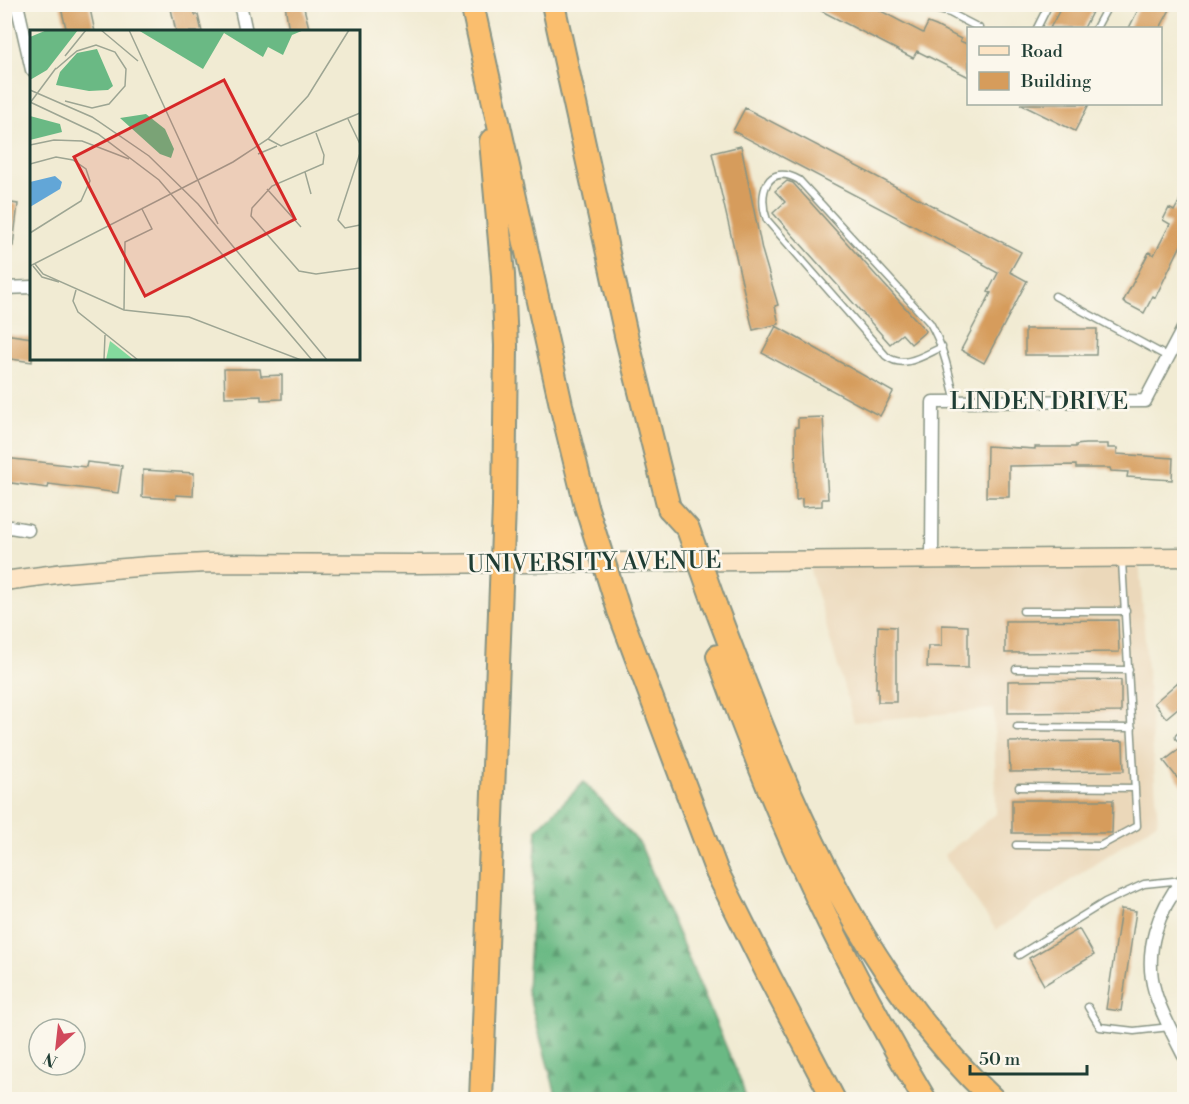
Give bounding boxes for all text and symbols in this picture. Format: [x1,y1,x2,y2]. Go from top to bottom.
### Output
legend [967,27,1162,105]
inset map [30,30,360,360]
text: Road [1021,40,1064,63]
text: Building [1020,70,1092,93]
street label: LINDEN DRIVE [950,387,1128,417]
street label: UNIVERSITY AVENUE [466,546,722,580]
north arrow [27,1017,87,1077]
scale bar [970,1038,1087,1076]
text: N [40,1048,61,1071]
text: 50 m [979,1048,1021,1071]

